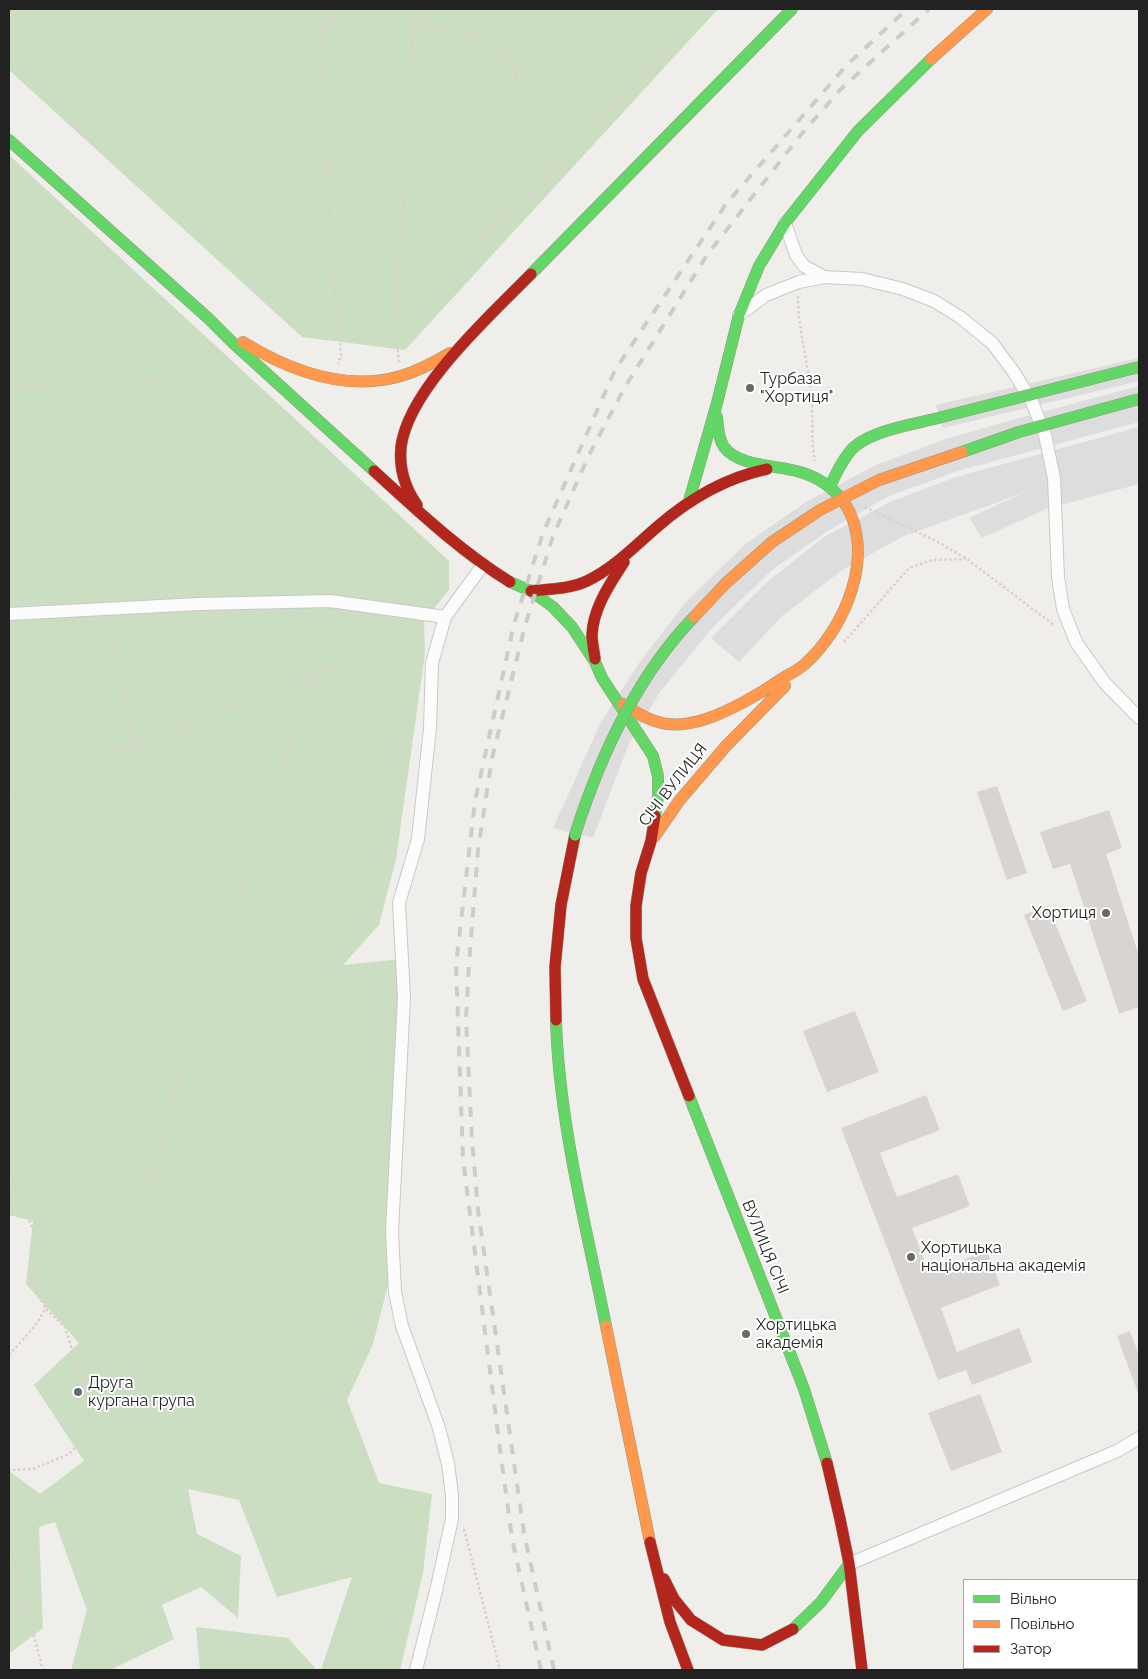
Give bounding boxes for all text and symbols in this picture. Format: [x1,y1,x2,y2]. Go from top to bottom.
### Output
place label: Турбаза "Хортиця" [760,369,834,407]
marker: Турбаза "Хортиця" [744,382,756,394]
street label: СІЧІ ВУЛИЦЯ [635,740,711,830]
place label: Хортиця [1032,903,1096,923]
marker: Хортиця [1100,907,1112,919]
street label: ВУЛИЦЯ СІЧІ [737,1197,793,1297]
place label: Хортицька національна академія [921,1238,1086,1276]
marker: Хортицька національна академія [905,1251,917,1263]
place label: Хортицька академія [756,1315,837,1353]
marker: Хортицька академія [740,1328,752,1340]
place label: Друга кургана група [88,1373,195,1411]
marker: Друга кургана група [72,1386,84,1398]
legend [963,1579,1138,1669]
text: Вільно [1010,1590,1057,1608]
text: Повільно [1010,1615,1074,1633]
text: Затор [1010,1640,1052,1658]

